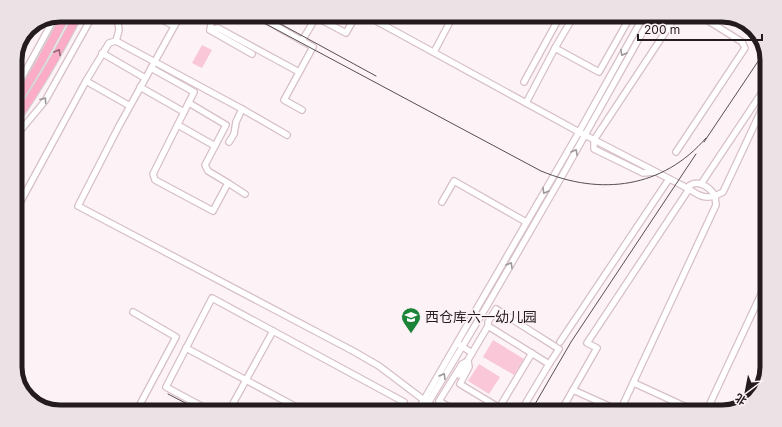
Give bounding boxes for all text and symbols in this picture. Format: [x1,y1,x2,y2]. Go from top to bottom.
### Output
scale bar [638,16,762,42]
text: 200 m [644,22,680,37]
one-way arrow [53,49,60,57]
one-way arrow [621,49,628,56]
one-way arrow [39,98,46,105]
one-way arrow [570,149,578,156]
one-way arrow [543,186,550,194]
one-way arrow [506,262,513,269]
school or university icon: 西仓库六一幼儿园 [400,306,422,334]
place label: 西仓库六一幼儿园 [425,308,537,325]
north arrow [726,371,766,411]
one-way arrow [439,373,446,380]
text: 北 [732,391,749,408]

